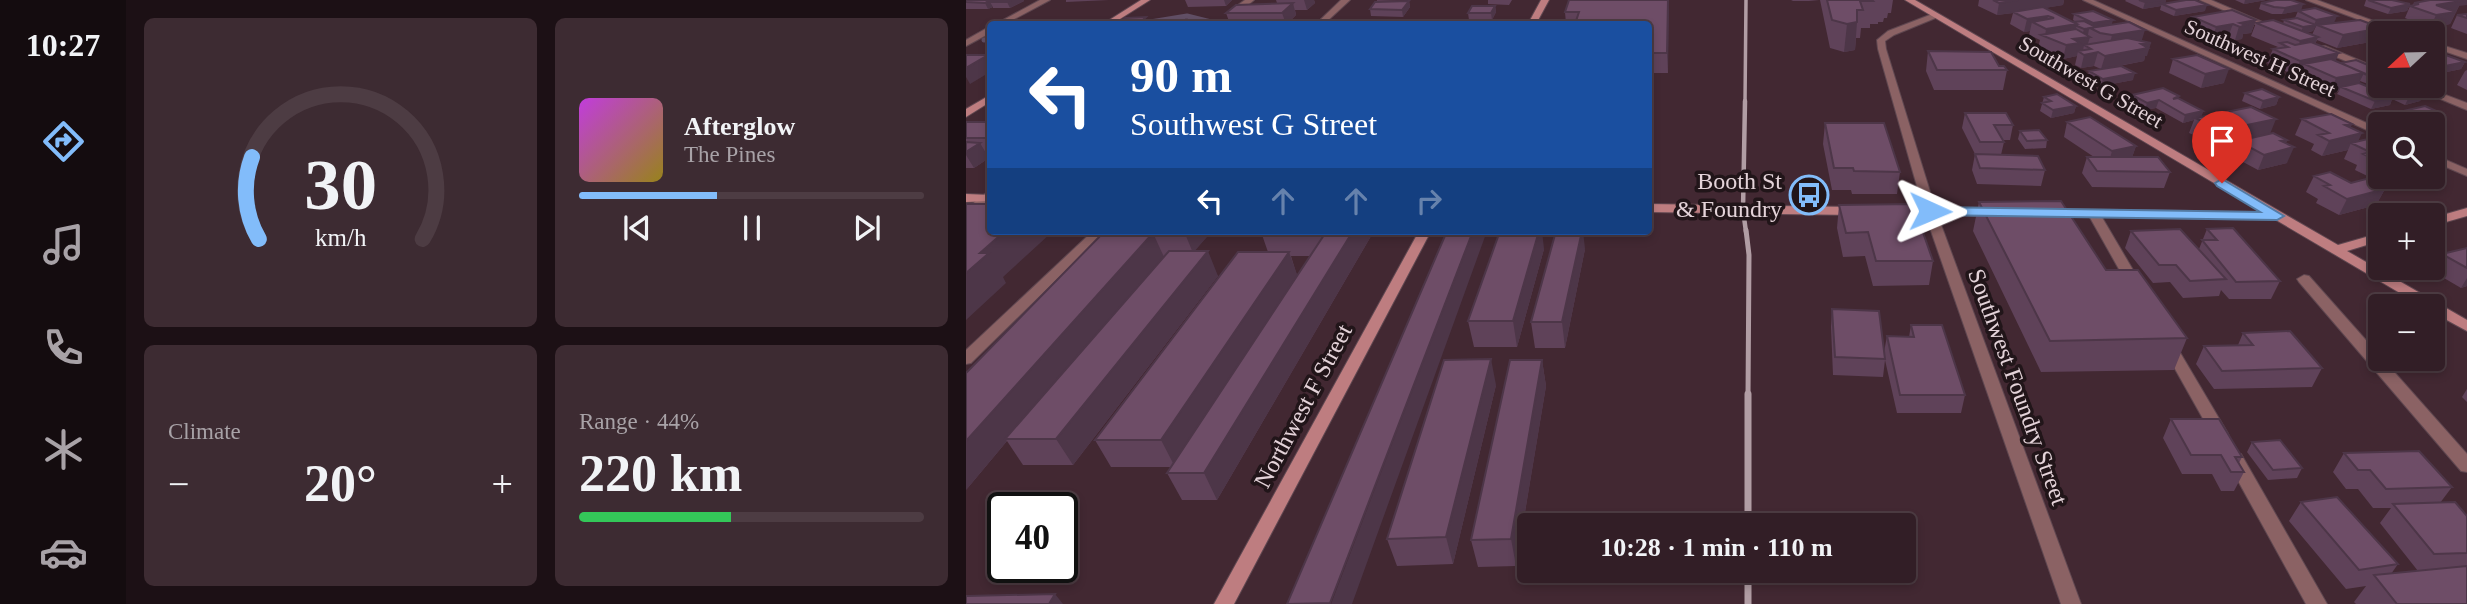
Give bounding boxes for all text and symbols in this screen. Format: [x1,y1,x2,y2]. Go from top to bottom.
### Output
street label: Southwest H Street [2181,14,2339,102]
north arrow [2368,21,2445,98]
map controls [2368,21,2445,371]
text: 10:27 [26,27,100,63]
street label: Southwest G Street [2015,31,2167,133]
text: 90 m [1130,48,1232,103]
icon: left [1015,49,1106,140]
text: Southwest G Street [1130,106,1377,142]
pin [2192,111,2252,183]
text: Afterglow [684,112,795,141]
button: search [2368,112,2445,189]
icon: directions [39,117,88,166]
icon: arrive [2203,122,2241,160]
text: The Pines [684,142,775,167]
text: 30 [304,144,377,225]
place label: Booth St & Foundry [1676,168,1782,222]
bus stop icon: Booth St & Foundry [1788,174,1830,216]
position arrow [1893,174,1967,248]
icon: left [1191,182,1229,220]
icon: ahead [1264,182,1302,220]
icon: ahead [1337,182,1375,220]
icon: right [1410,182,1448,220]
button: + [2368,203,2445,280]
icon: previous [618,209,656,247]
icon: pause [733,209,771,247]
icon: next [848,209,886,247]
icon: music [39,220,88,269]
text: km/h [315,224,367,251]
street label: Southwest Foundry Street [1963,265,2073,509]
button: − [2368,294,2445,371]
street label: Northwest F Street [1249,320,1357,492]
icon: phone [39,323,88,372]
text: Range · 44% [579,409,699,434]
text: Climate [168,419,241,444]
icon: climate [39,425,88,474]
text: 220 km [579,445,742,502]
text: 20° [304,455,377,512]
text: − [168,463,189,505]
text: + [492,463,513,505]
speed limit sign: 40 [987,492,1078,583]
icon: car [39,528,88,577]
text: 10:28 · 1 min · 110 m [1600,533,1833,562]

